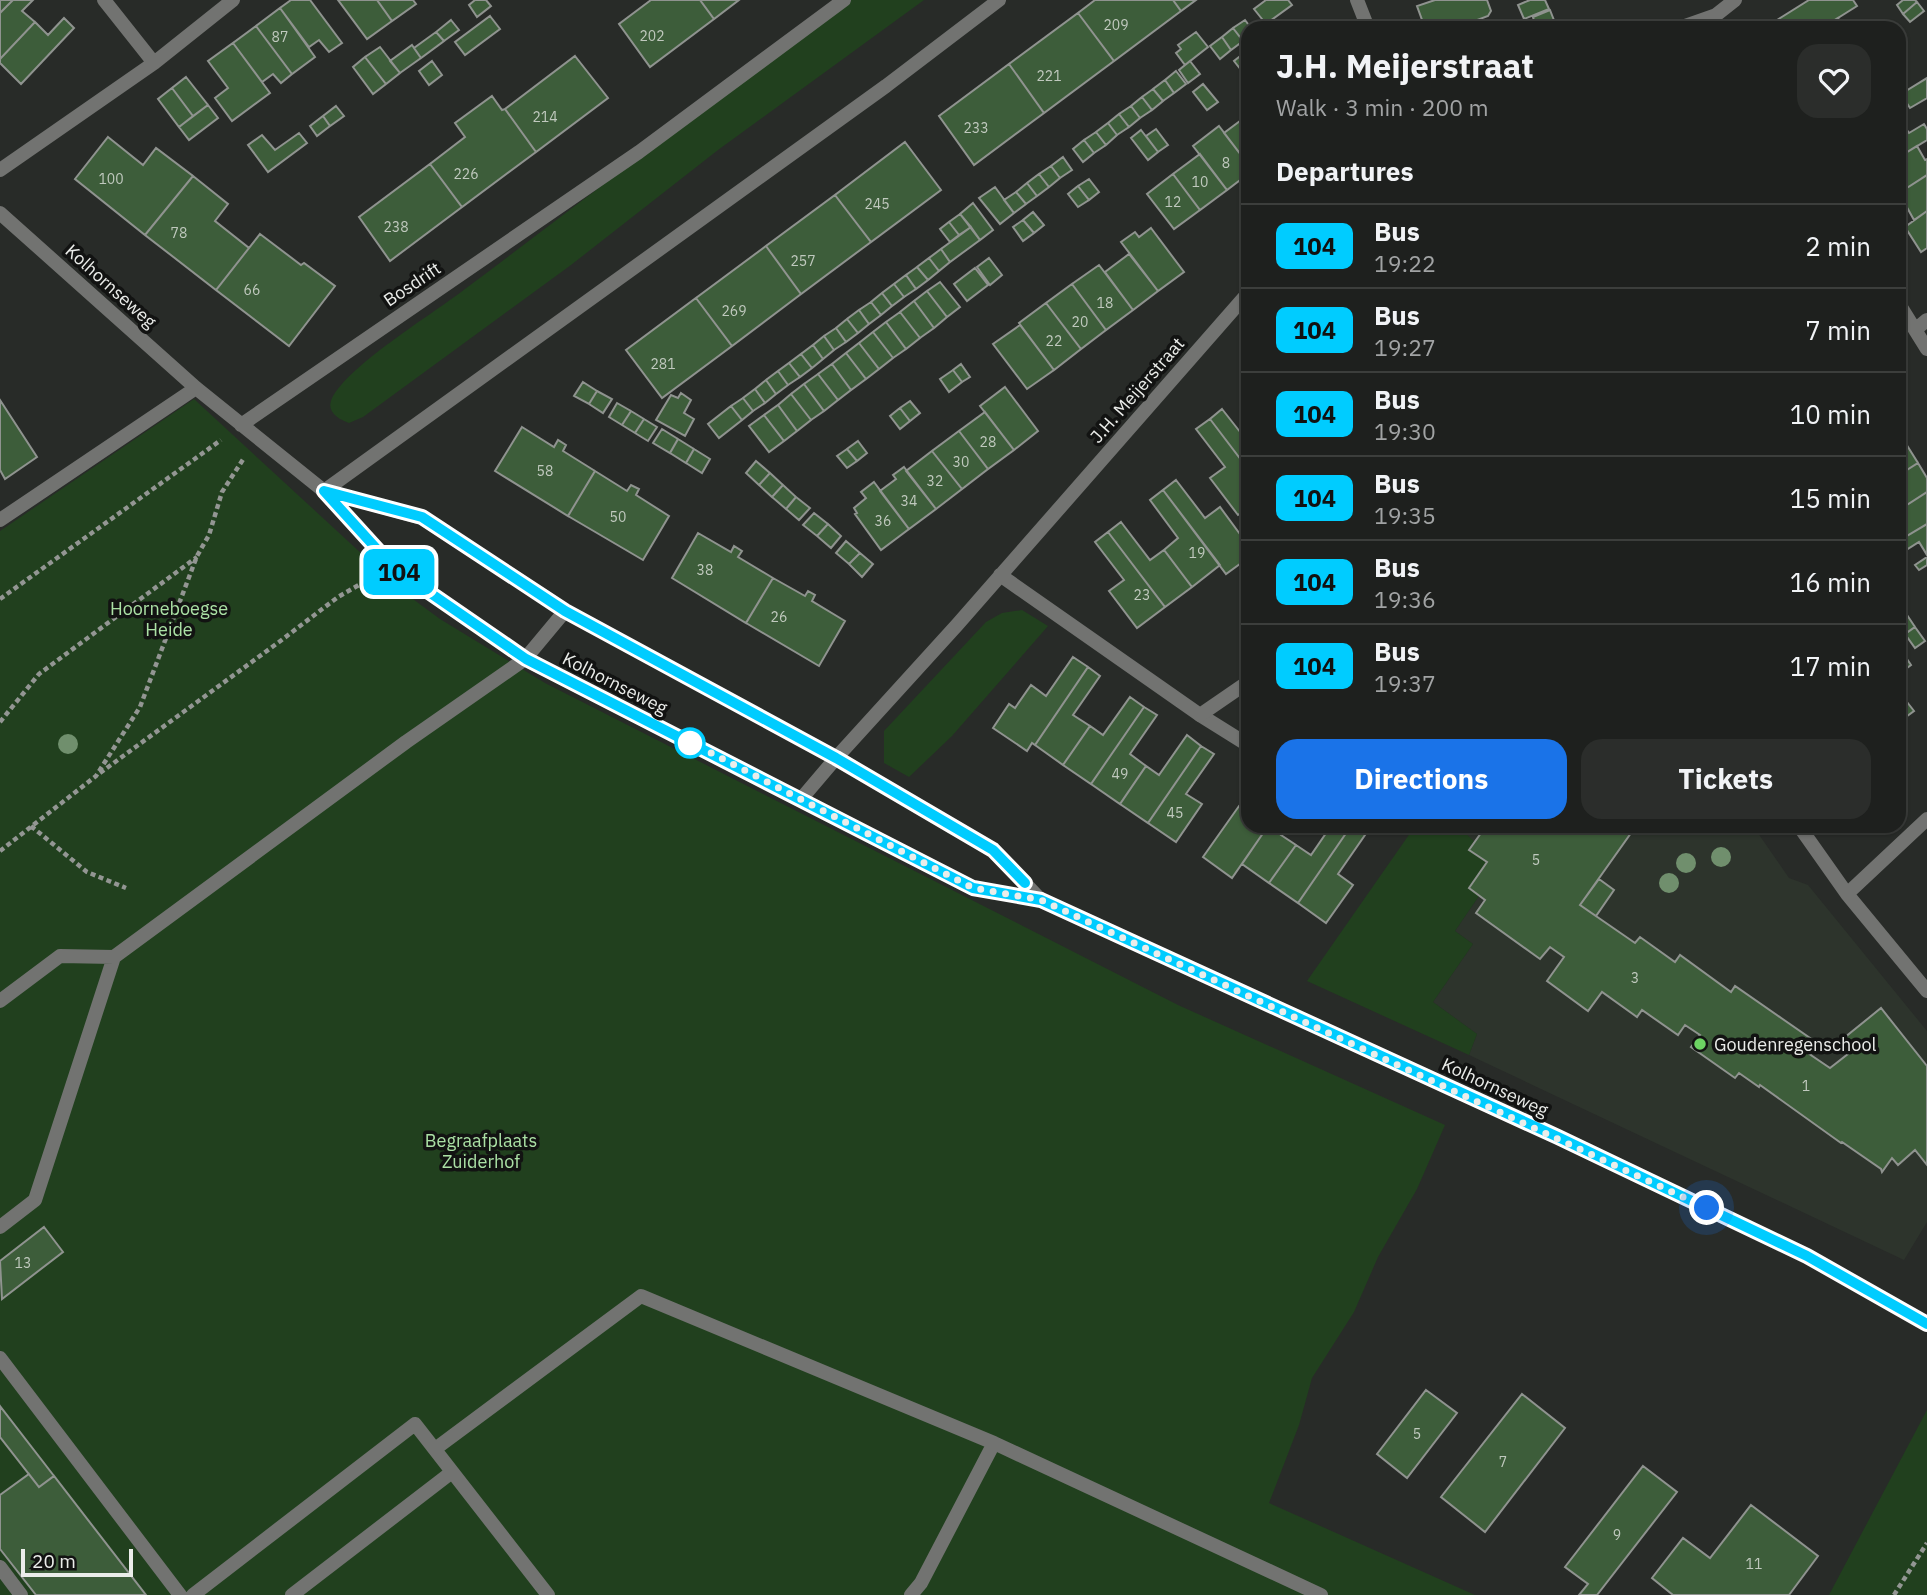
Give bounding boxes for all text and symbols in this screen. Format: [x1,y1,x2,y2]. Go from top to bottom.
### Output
house number: 209 [1103,16,1129,34]
house number: 202 [639,27,665,45]
house number: 87 [272,28,288,46]
text: J.H. Meijerstraat [1276,44,1534,87]
button: heart [1797,44,1871,118]
house number: 221 [1036,67,1062,85]
text: Walk · 3 min · 200 m [1276,92,1489,122]
house number: 214 [532,108,558,126]
house number: 233 [963,119,989,137]
house number: 8 [1222,154,1230,172]
text: Departures [1276,154,1414,188]
house number: 226 [453,165,479,183]
house number: 100 [98,170,124,188]
house number: 10 [1192,173,1208,191]
house number: 12 [1165,193,1181,211]
house number: 245 [864,195,890,213]
text: Bus [1374,214,1420,248]
house number: 238 [383,218,409,236]
house number: 78 [171,224,187,242]
text: 2 min [1805,229,1871,263]
text: 104 [1293,230,1336,262]
street label: Kolhornseweg [61,239,162,333]
text: 19:22 [1374,248,1436,278]
house number: 257 [790,252,816,270]
street label: Bosdrift [379,256,445,312]
house number: 66 [244,281,260,299]
house number: 18 [1097,294,1113,312]
text: Bus [1374,298,1420,332]
house number: 269 [721,302,747,320]
house number: 20 [1072,313,1088,331]
text: 7 min [1805,313,1871,347]
text: 104 [1293,314,1336,346]
house number: 22 [1046,332,1062,350]
street label: J.H. Meijerstraat [1085,332,1189,448]
text: 19:27 [1374,332,1436,362]
house number: 281 [650,355,676,373]
text: Bus [1374,382,1420,416]
text: 10 min [1790,397,1871,431]
text: 104 [1293,398,1336,430]
text: 19:30 [1374,416,1436,446]
house number: 28 [980,433,996,451]
house number: 30 [953,453,969,471]
house number: 58 [537,462,553,480]
text: Bus [1374,466,1420,500]
house number: 32 [927,472,943,490]
text: 15 min [1790,481,1871,515]
text: 104 [1293,482,1336,514]
house number: 34 [901,492,917,510]
text: 19:35 [1374,500,1436,530]
house number: 50 [610,508,626,526]
house number: 36 [875,512,891,530]
house number: 19 [1189,544,1205,562]
line badge: 104 [359,549,439,595]
text: Bus [1374,550,1420,584]
text: 104 [377,556,421,588]
house number: 38 [697,561,713,579]
text: 16 min [1790,565,1871,599]
text: 104 [1293,566,1336,598]
text: 19:36 [1374,584,1436,614]
house number: 23 [1134,586,1150,604]
park label: Hoorneboegse Heide [110,597,228,641]
house number: 26 [771,608,787,626]
text: Bus [1374,634,1420,668]
street label: Kolhornseweg [559,647,672,720]
text: 17 min [1790,649,1871,683]
text: 104 [1293,650,1336,682]
text: 19:37 [1374,668,1436,698]
unlabelled marker [675,728,705,758]
button: Directions [1276,739,1567,819]
button: Tickets [1581,739,1871,819]
house number: 49 [1112,765,1128,783]
house number: 45 [1167,804,1183,822]
house number: 5 [1532,851,1540,869]
house number: 3 [1631,969,1639,987]
place label: Goudenregenschool [1714,1033,1876,1056]
marker: Goudenregenschool [1692,1036,1708,1052]
street label: Kolhornseweg [1438,1052,1552,1122]
house number: 1 [1802,1077,1810,1095]
park label: Begraafplaats Zuiderhof [425,1129,537,1173]
your location [1689,1190,1724,1225]
house number: 13 [15,1254,31,1272]
house number: 5 [1413,1425,1421,1443]
house number: 7 [1499,1453,1507,1471]
house number: 9 [1613,1526,1621,1544]
scale bar [21,1546,133,1578]
text: 20 m [32,1549,76,1573]
house number: 11 [1746,1555,1762,1573]

